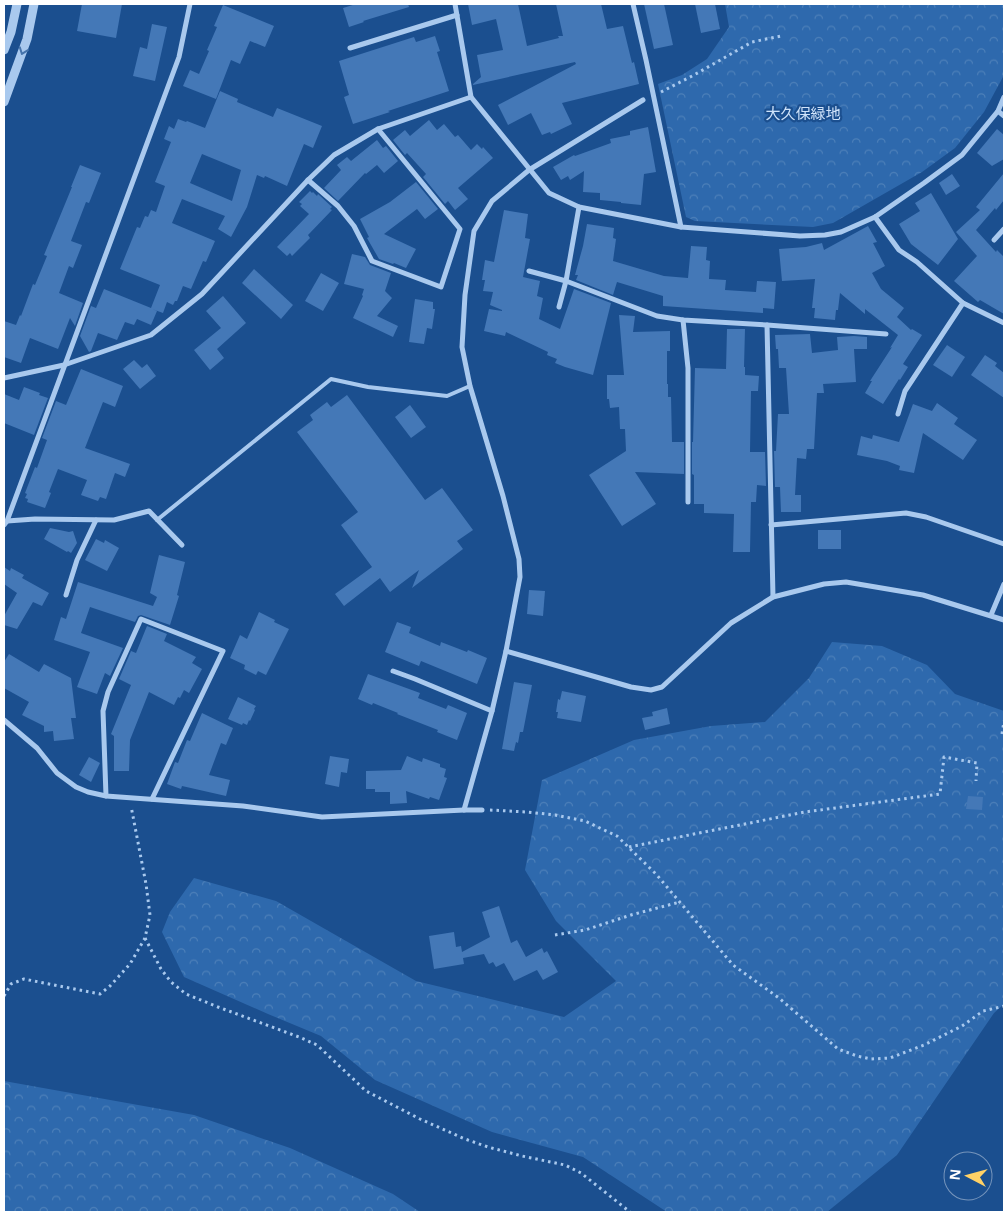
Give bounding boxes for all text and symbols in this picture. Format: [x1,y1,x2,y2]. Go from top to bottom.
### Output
one-way arrow [19,46,29,55]
park label: 大久保緑地 [765,103,841,123]
north arrow [943,1151,993,1201]
text: N [945,1168,965,1181]

